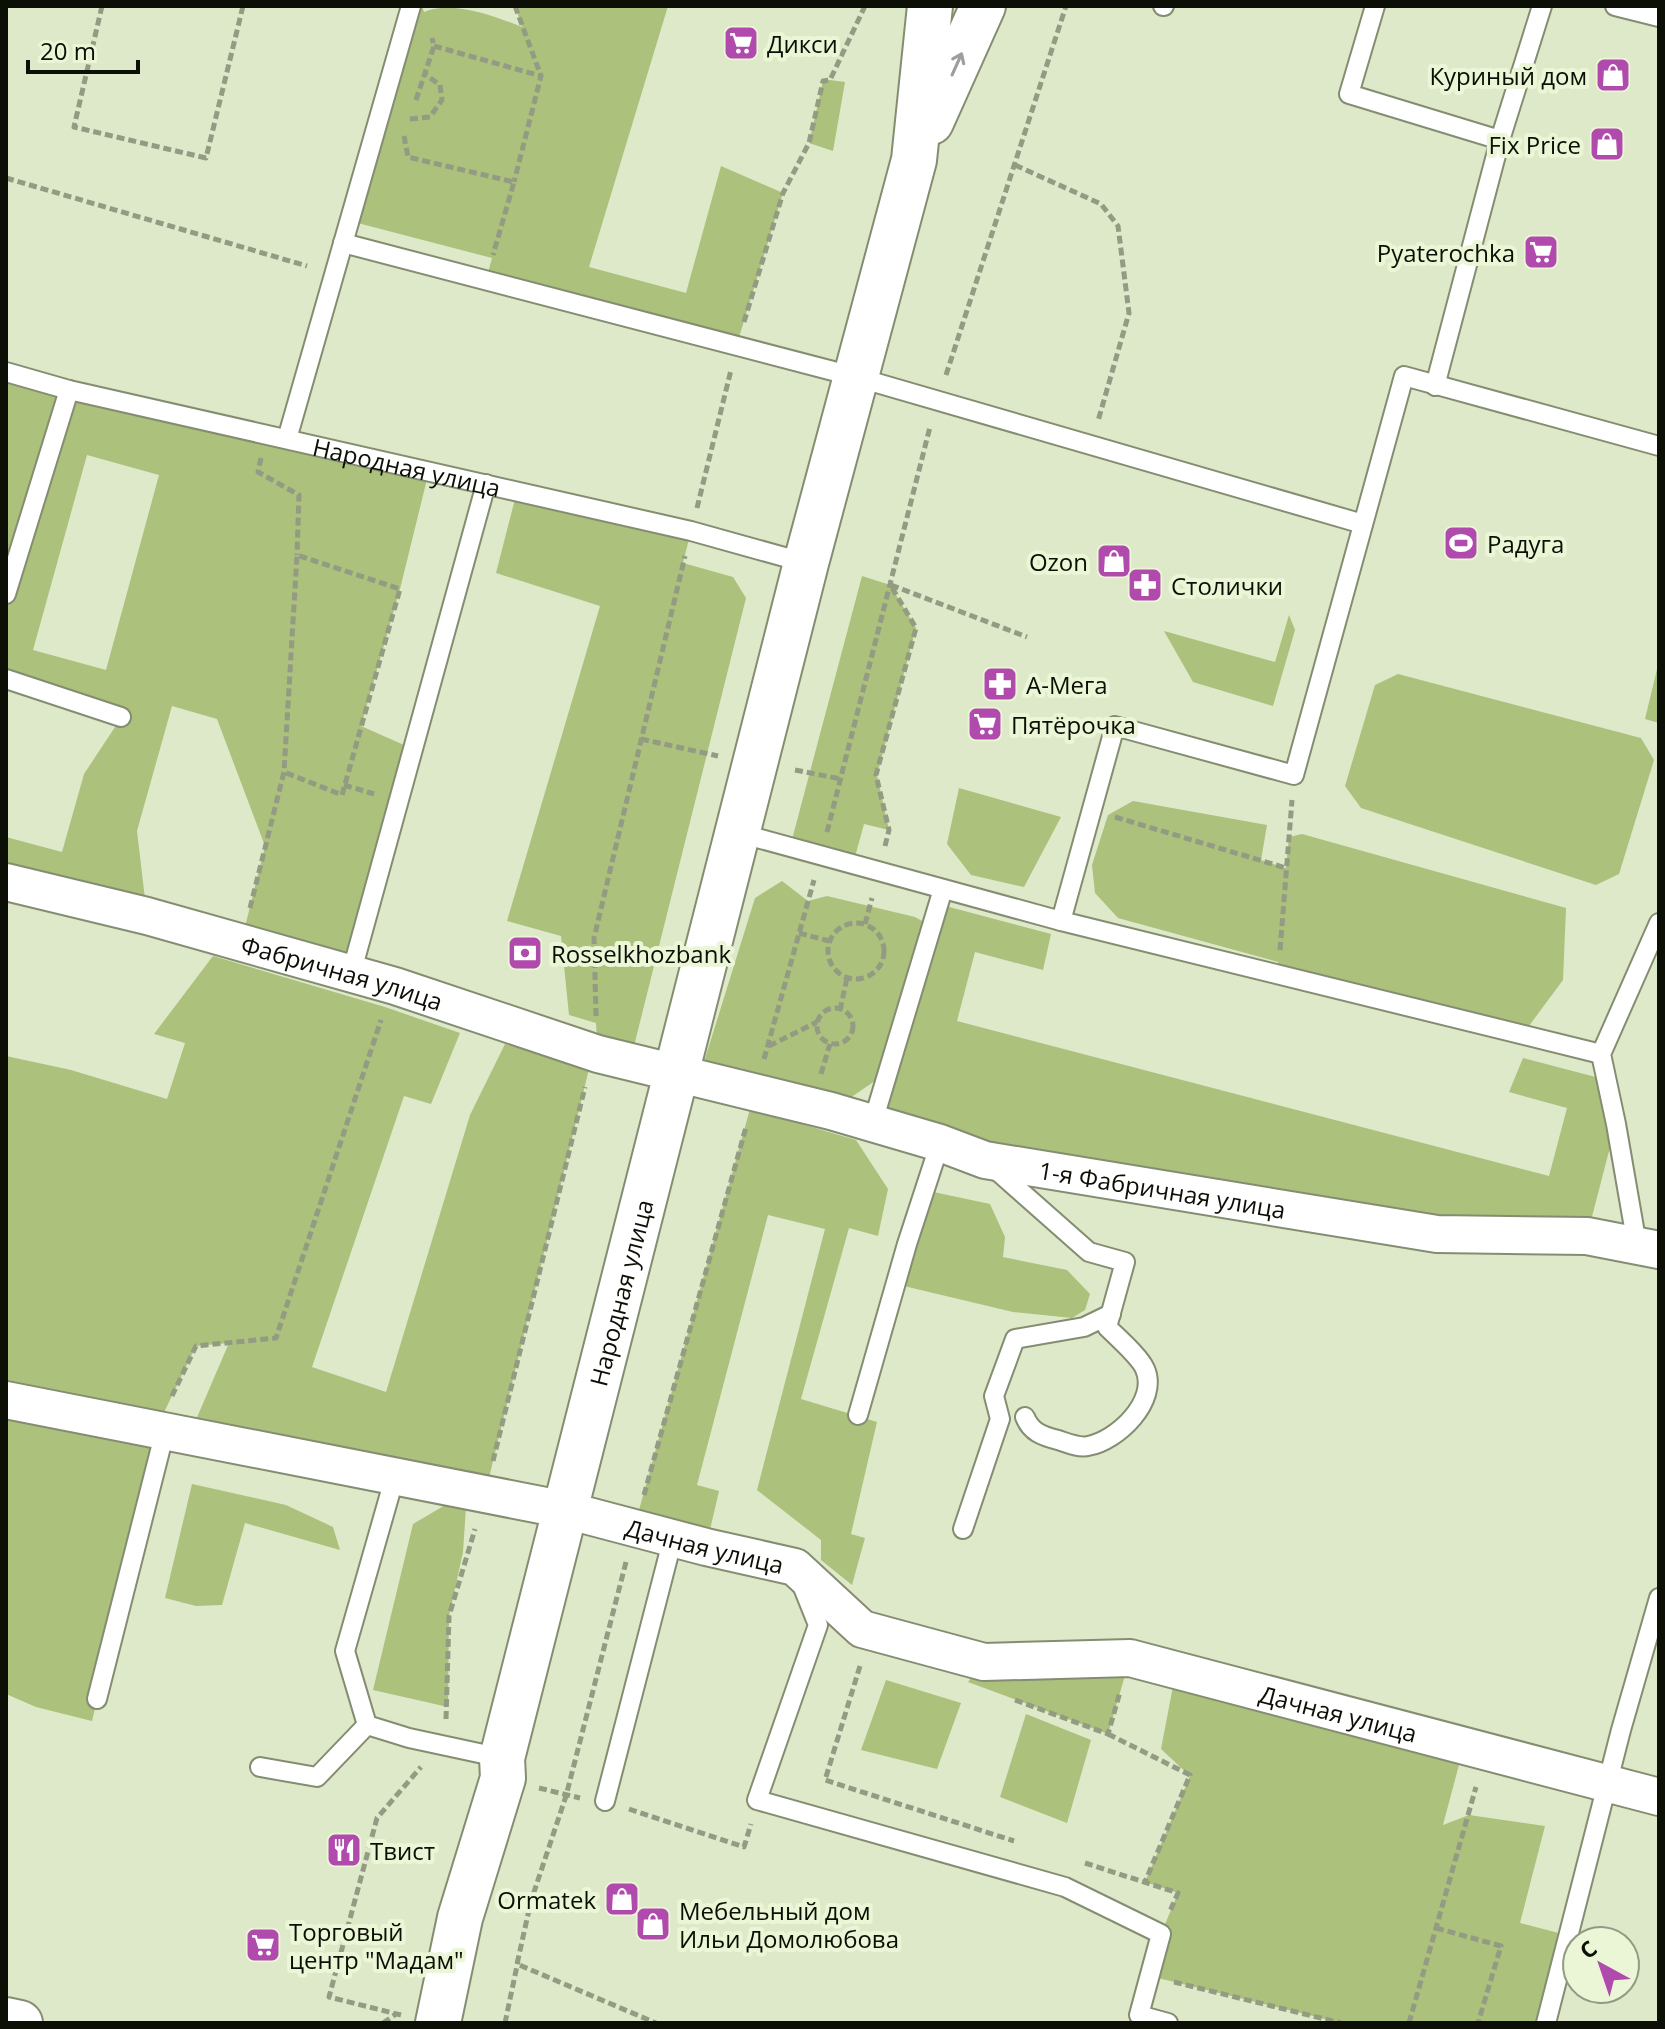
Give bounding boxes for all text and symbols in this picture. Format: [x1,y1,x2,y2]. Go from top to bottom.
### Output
scale bar [28,24,138,74]
supermarket icon: Дикси [722,24,760,62]
place label: Дикси [767,27,838,60]
text: 20 m [40,34,96,67]
one-way arrow [950,52,965,76]
shop icon: Куриный дом [1594,56,1632,94]
place label: Куриный дом [1429,59,1587,92]
shop icon: Fix Price [1588,125,1626,163]
place label: Fix Price [1488,128,1581,161]
supermarket icon: Pyaterochka [1522,233,1560,271]
place label: Pyaterochka [1377,236,1515,269]
street label: Народная улица [310,429,504,504]
sports icon: Радуга [1442,524,1480,562]
place label: Радуга [1487,527,1564,560]
shop icon: Ozon [1095,542,1133,580]
place label: Ozon [1029,545,1088,578]
pharmacy icon: Столички [1126,566,1164,604]
place label: Столички [1171,569,1283,602]
pharmacy icon: А-Мега [981,665,1019,703]
place label: А-Мега [1026,668,1108,701]
supermarket icon: Пятёрочка [966,705,1004,743]
place label: Пятёрочка [1011,708,1136,741]
street label: Фабричная улица [237,927,447,1017]
bank icon: Rosselkhozbank [506,934,544,972]
place label: Rosselkhozbank [551,937,731,970]
street label: 1-я Фабричная улица [1036,1153,1288,1225]
street label: Народная улица [581,1196,660,1389]
street label: Дачная улица [622,1510,787,1581]
street label: Дачная улица [1256,1676,1421,1749]
restaurant icon: Твист [325,1831,363,1869]
place label: Твист [370,1834,435,1867]
shop icon: Ormatek [603,1880,641,1918]
place label: Ormatek [497,1883,596,1916]
place label: Мебельный дом Ильи Домолюбова [679,1894,899,1955]
shop icon: Мебельный дом Ильи Домолюбова [634,1905,672,1943]
place label: Торговый центр "Мадам" [289,1915,464,1976]
north arrow [1561,1925,1641,2005]
supermarket icon: Торговый центр "Мадам" [244,1926,282,1964]
text: С [1572,1933,1603,1965]

